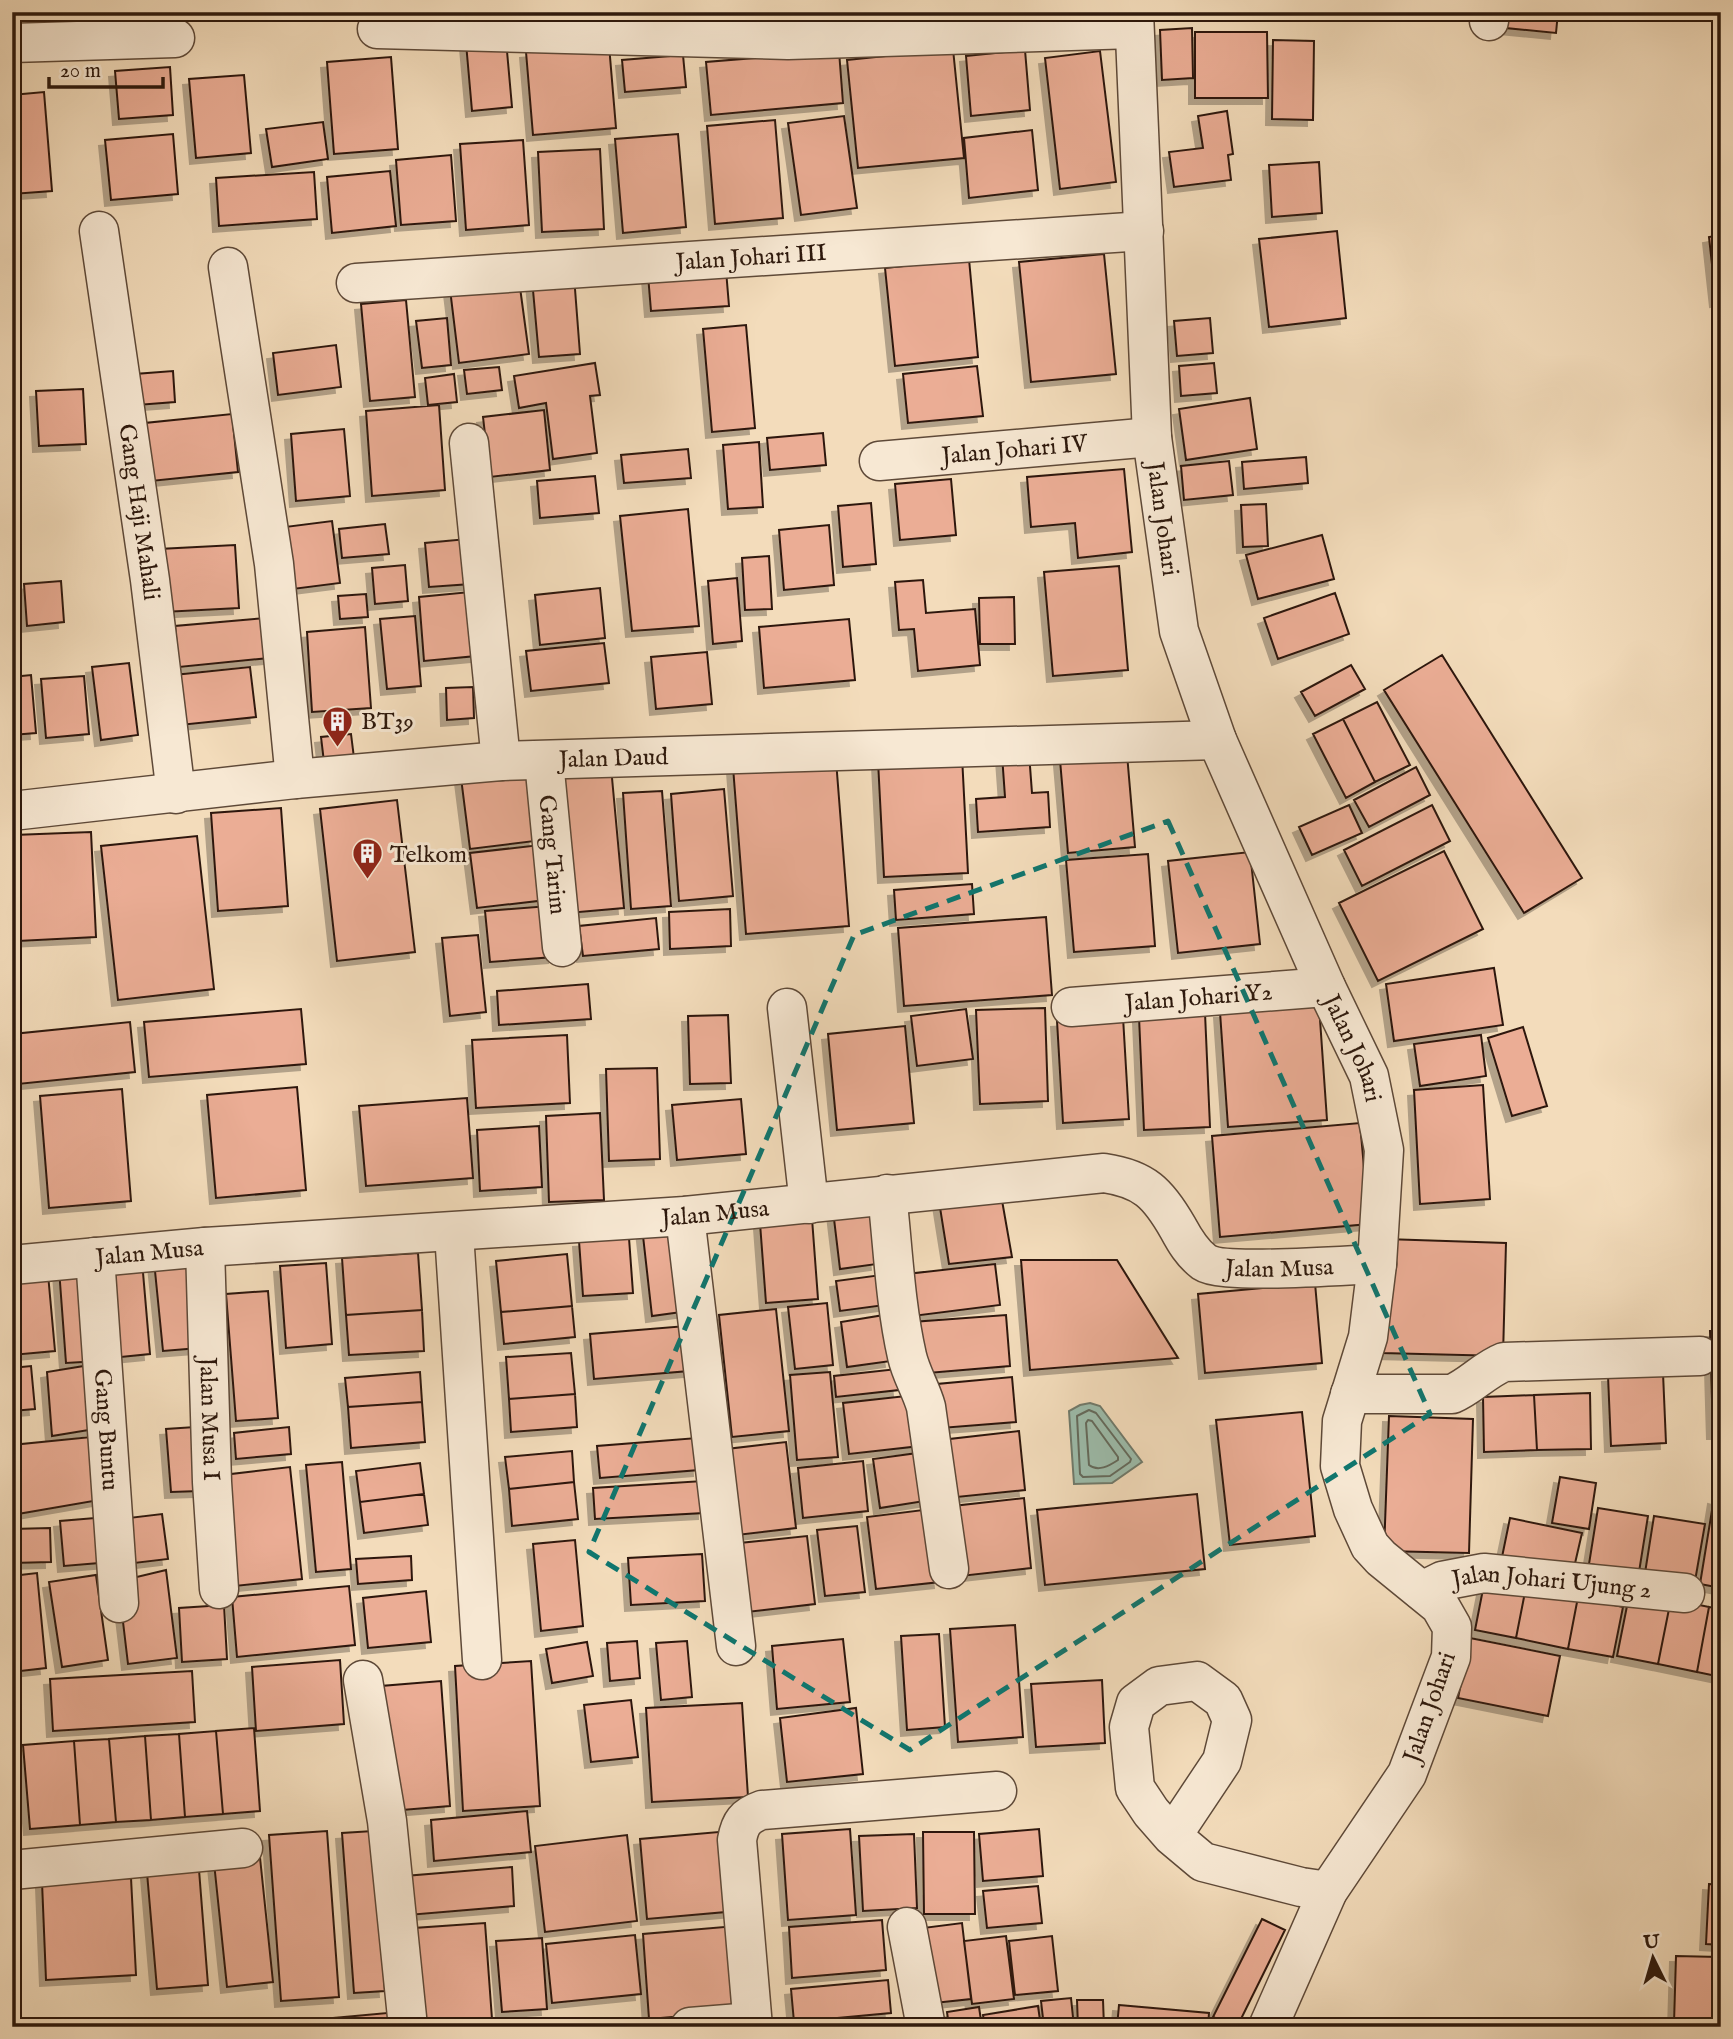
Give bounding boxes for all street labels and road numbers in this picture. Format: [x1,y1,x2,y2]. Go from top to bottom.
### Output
street label: Jalan Johari III [672,238,828,279]
street label: Gang Haji Mahali [110,422,166,602]
street label: Jalan Johari IV [937,429,1090,473]
street label: Jalan Johari [1138,457,1185,578]
street label: Jalan Daud [555,742,669,776]
street label: Gang Tarim [530,793,573,916]
street label: Jalan Johari Y2 [1121,977,1274,1020]
street label: Jalan Johari [1314,987,1388,1105]
street label: Jalan Musa [657,1193,771,1235]
street label: Jalan Musa [91,1233,205,1274]
street label: Jalan Musa [1221,1252,1335,1286]
street label: Jalan Musa I [191,1354,226,1481]
street label: Gang Buntu [86,1368,125,1492]
street label: Jalan Johari Ujung 2 [1446,1558,1653,1607]
street label: Jalan Johari [1396,1648,1464,1770]

